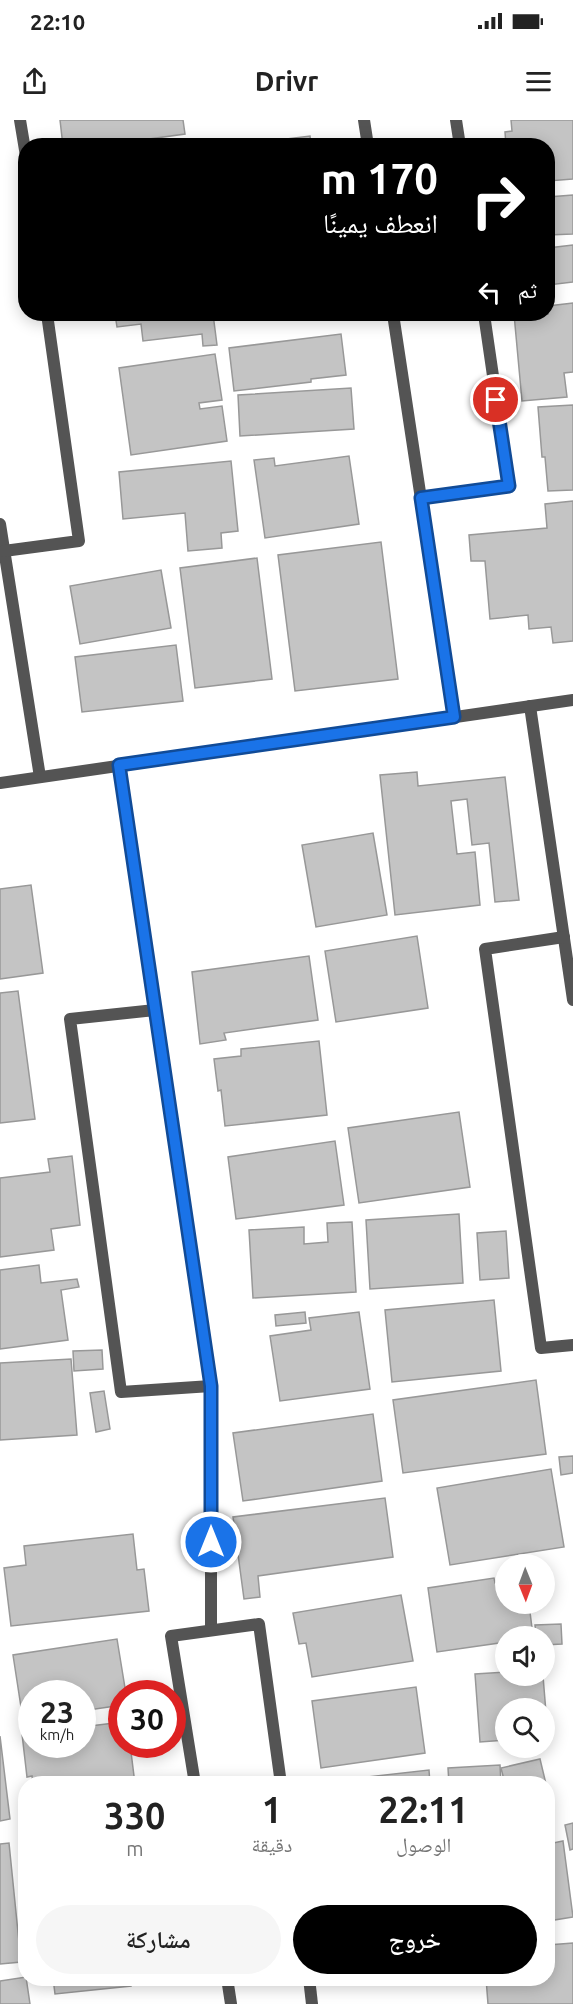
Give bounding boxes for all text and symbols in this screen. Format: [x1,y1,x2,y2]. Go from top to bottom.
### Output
text: 22:10 [30,9,85,34]
icon: share [18,65,51,98]
icon: menu [522,65,555,98]
text: Drivr [255,66,318,96]
text: 170 m [321,155,438,202]
icon: right [459,162,537,240]
text: انعطف يمينًا [323,208,438,238]
icon: left [473,276,506,309]
text: ثم [518,277,537,302]
pin [470,374,521,425]
icon: arrive [479,383,512,416]
position arrow [179,1510,243,1574]
north arrow [495,1554,555,1614]
map controls [495,1554,555,1758]
button: sound [495,1626,555,1686]
speed limit sign: 30 [108,1680,186,1758]
text: 23 [40,1695,74,1729]
button: search [495,1698,555,1758]
text: km/h [40,1726,74,1743]
text: 1 [262,1789,282,1830]
text: 22:11 [379,1789,469,1830]
text: 330 [104,1795,165,1836]
text: دقيقة [252,1833,292,1856]
text: الوصول [396,1833,451,1856]
text: m [126,1837,143,1860]
button: مشاركة [36,1905,281,1974]
button: خروج [293,1905,537,1974]

